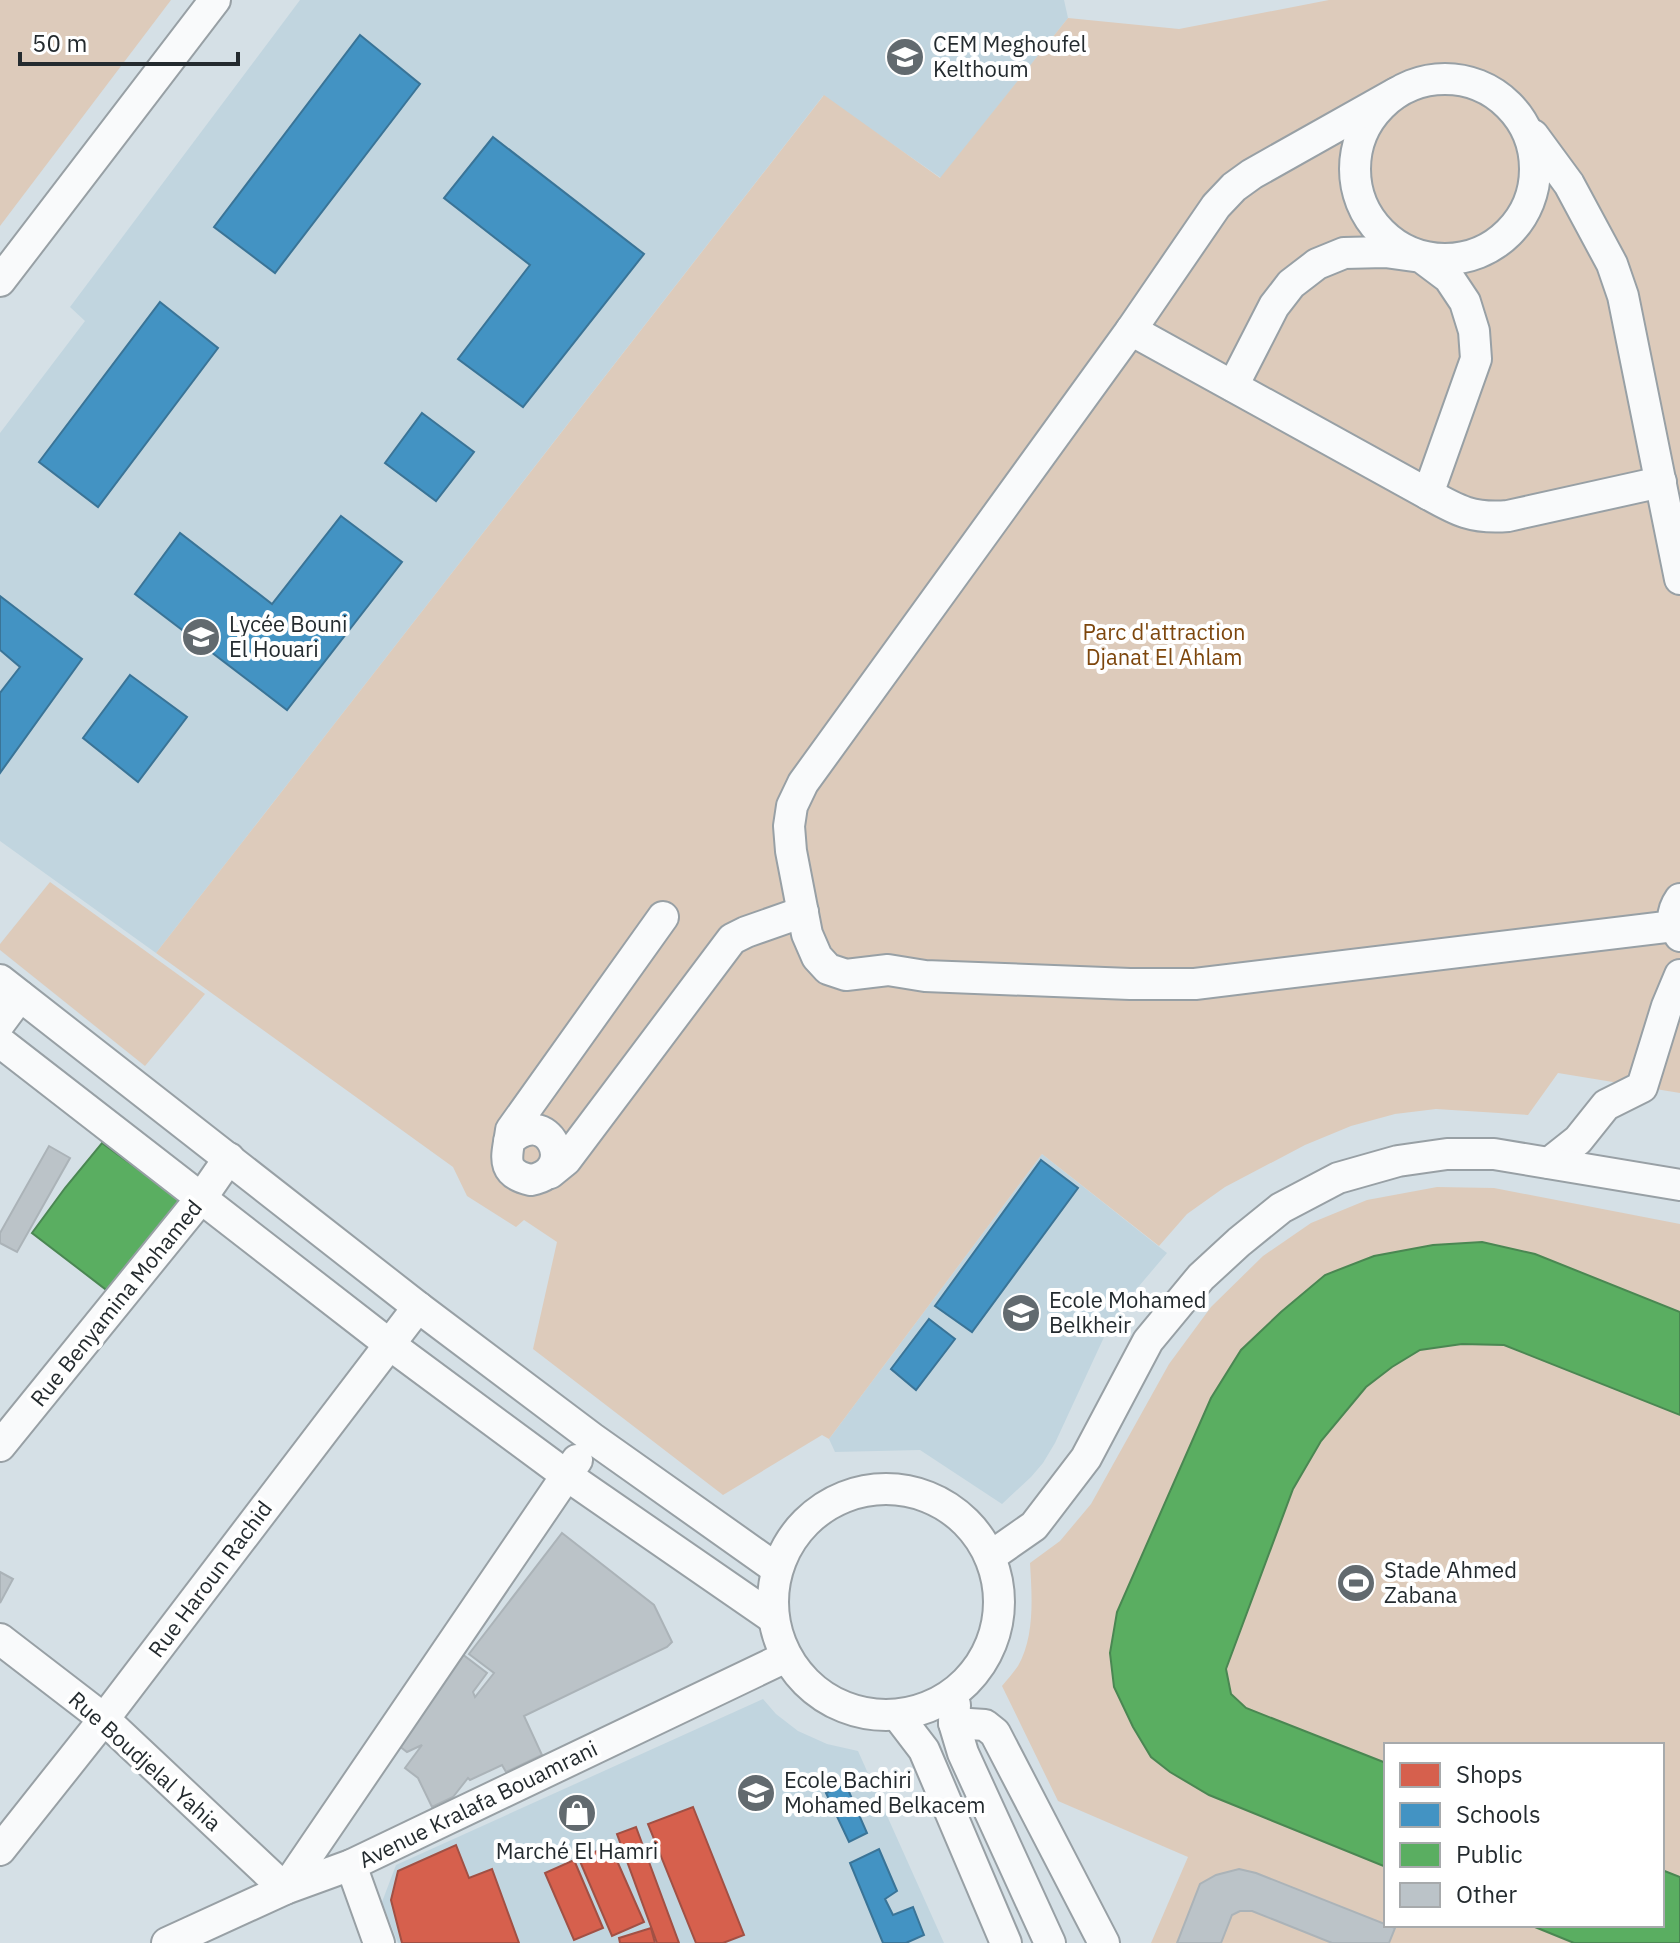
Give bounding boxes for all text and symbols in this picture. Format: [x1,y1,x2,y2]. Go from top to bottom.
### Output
scale bar [20,16,238,66]
text: 50 m [32,27,87,59]
place label: CEM Meghoufel Kelthoum [933,29,1087,83]
school or university icon: CEM Meghoufel Kelthoum [884,36,926,78]
place label: Lycée Bouni El Houari [229,609,347,663]
school or university icon: Lycée Bouni El Houari [180,616,222,658]
park label: Parc d'attraction Djanat El Ahlam [1083,617,1246,671]
street label: Rue Benyamina Mohamed [23,1193,208,1412]
place label: Ecole Mohamed Belkheir [1049,1285,1207,1339]
school or university icon: Ecole Mohamed Belkheir [1000,1292,1042,1334]
street label: Rue Haroun Rachid [141,1494,278,1663]
place label: Stade Ahmed Zabana [1384,1555,1517,1609]
sports icon: Stade Ahmed Zabana [1335,1562,1377,1604]
street label: Rue Boudjelal Yahia [63,1684,228,1837]
street label: Avenue Kralafa Bouamrani [354,1733,602,1874]
legend [1384,1743,1664,1927]
text: Shops [1456,1758,1523,1790]
place label: Ecole Bachiri Mohamed Belkacem [784,1765,986,1819]
school or university icon: Ecole Bachiri Mohamed Belkacem [735,1772,777,1814]
shop icon: Marché El Hamri [556,1792,598,1834]
text: Schools [1456,1798,1541,1830]
place label: Marché El Hamri [496,1836,658,1865]
text: Public [1456,1838,1523,1870]
text: Other [1456,1878,1517,1910]

